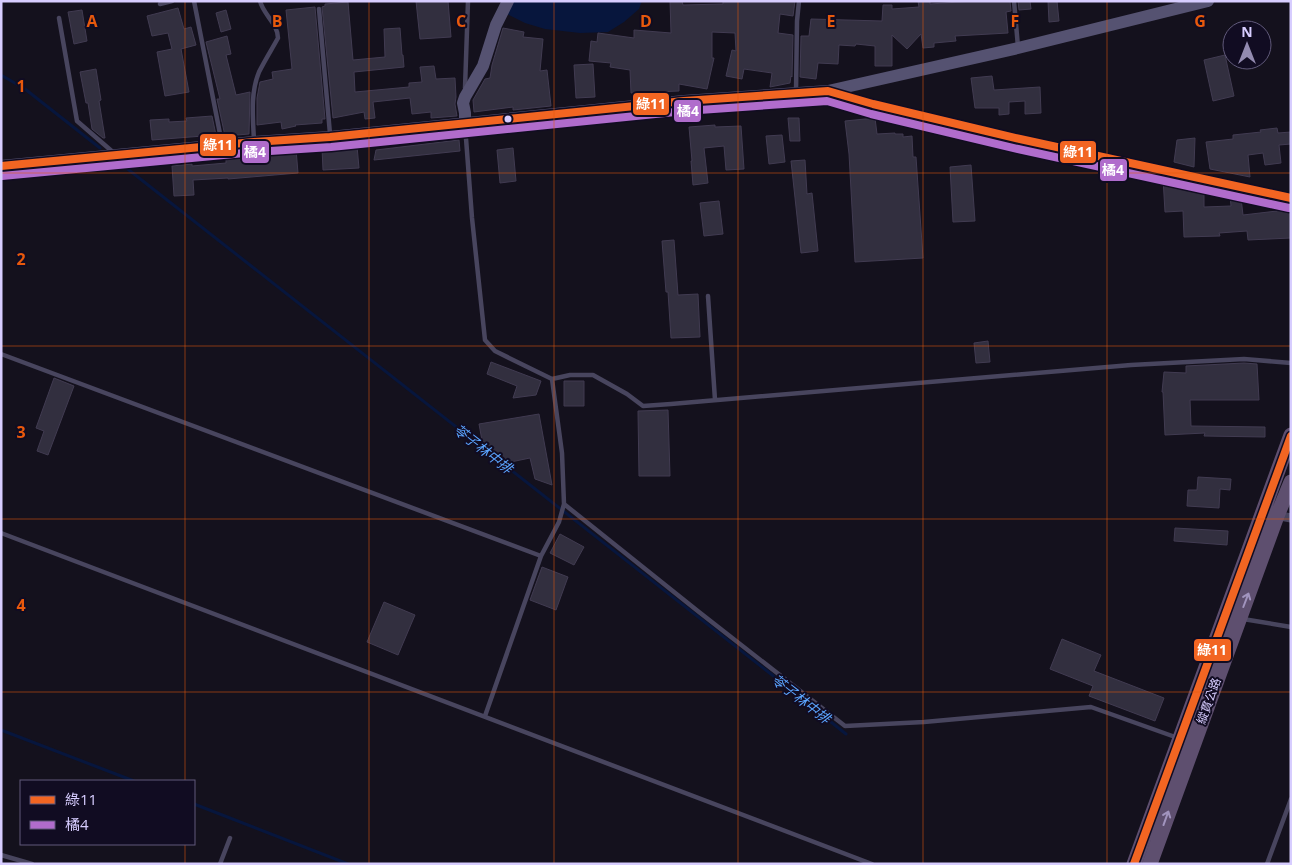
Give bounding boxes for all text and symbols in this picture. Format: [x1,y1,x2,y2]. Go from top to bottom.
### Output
text: A [86,10,98,32]
text: B [272,10,282,32]
text: C [456,10,466,32]
text: D [640,10,652,32]
text: E [827,10,836,32]
text: F [1011,10,1019,32]
text: G [1194,10,1206,32]
north arrow [1222,20,1272,70]
text: N [1241,22,1253,41]
text: 1 [16,75,26,97]
line badge: 綠11 [632,92,670,116]
text: 綠11 [636,94,666,113]
line badge: 橘4 [673,99,702,123]
text: 橘4 [677,101,699,120]
unlabelled marker [503,114,513,124]
line badge: 綠11 [199,133,237,157]
text: 綠11 [203,135,233,154]
line badge: 橘4 [241,140,270,164]
line badge: 綠11 [1059,140,1097,164]
text: 橘4 [244,142,266,161]
text: 綠11 [1063,142,1093,161]
line badge: 橘4 [1099,158,1128,182]
text: 橘4 [1102,160,1124,179]
text: 2 [16,248,26,270]
water label: 苓子林中排 [450,420,518,479]
text: 3 [16,421,26,443]
one-way arrow [1242,592,1251,608]
text: 4 [16,594,26,616]
line badge: 綠11 [1193,638,1232,662]
text: 綠11 [1197,640,1227,659]
water label: 苓子林中排 [768,670,836,729]
street label: 縱貫公路 [1192,675,1225,726]
legend [20,780,195,845]
text: 綠11 [65,789,97,809]
one-way arrow [1162,811,1171,826]
text: 橘4 [65,814,89,834]

